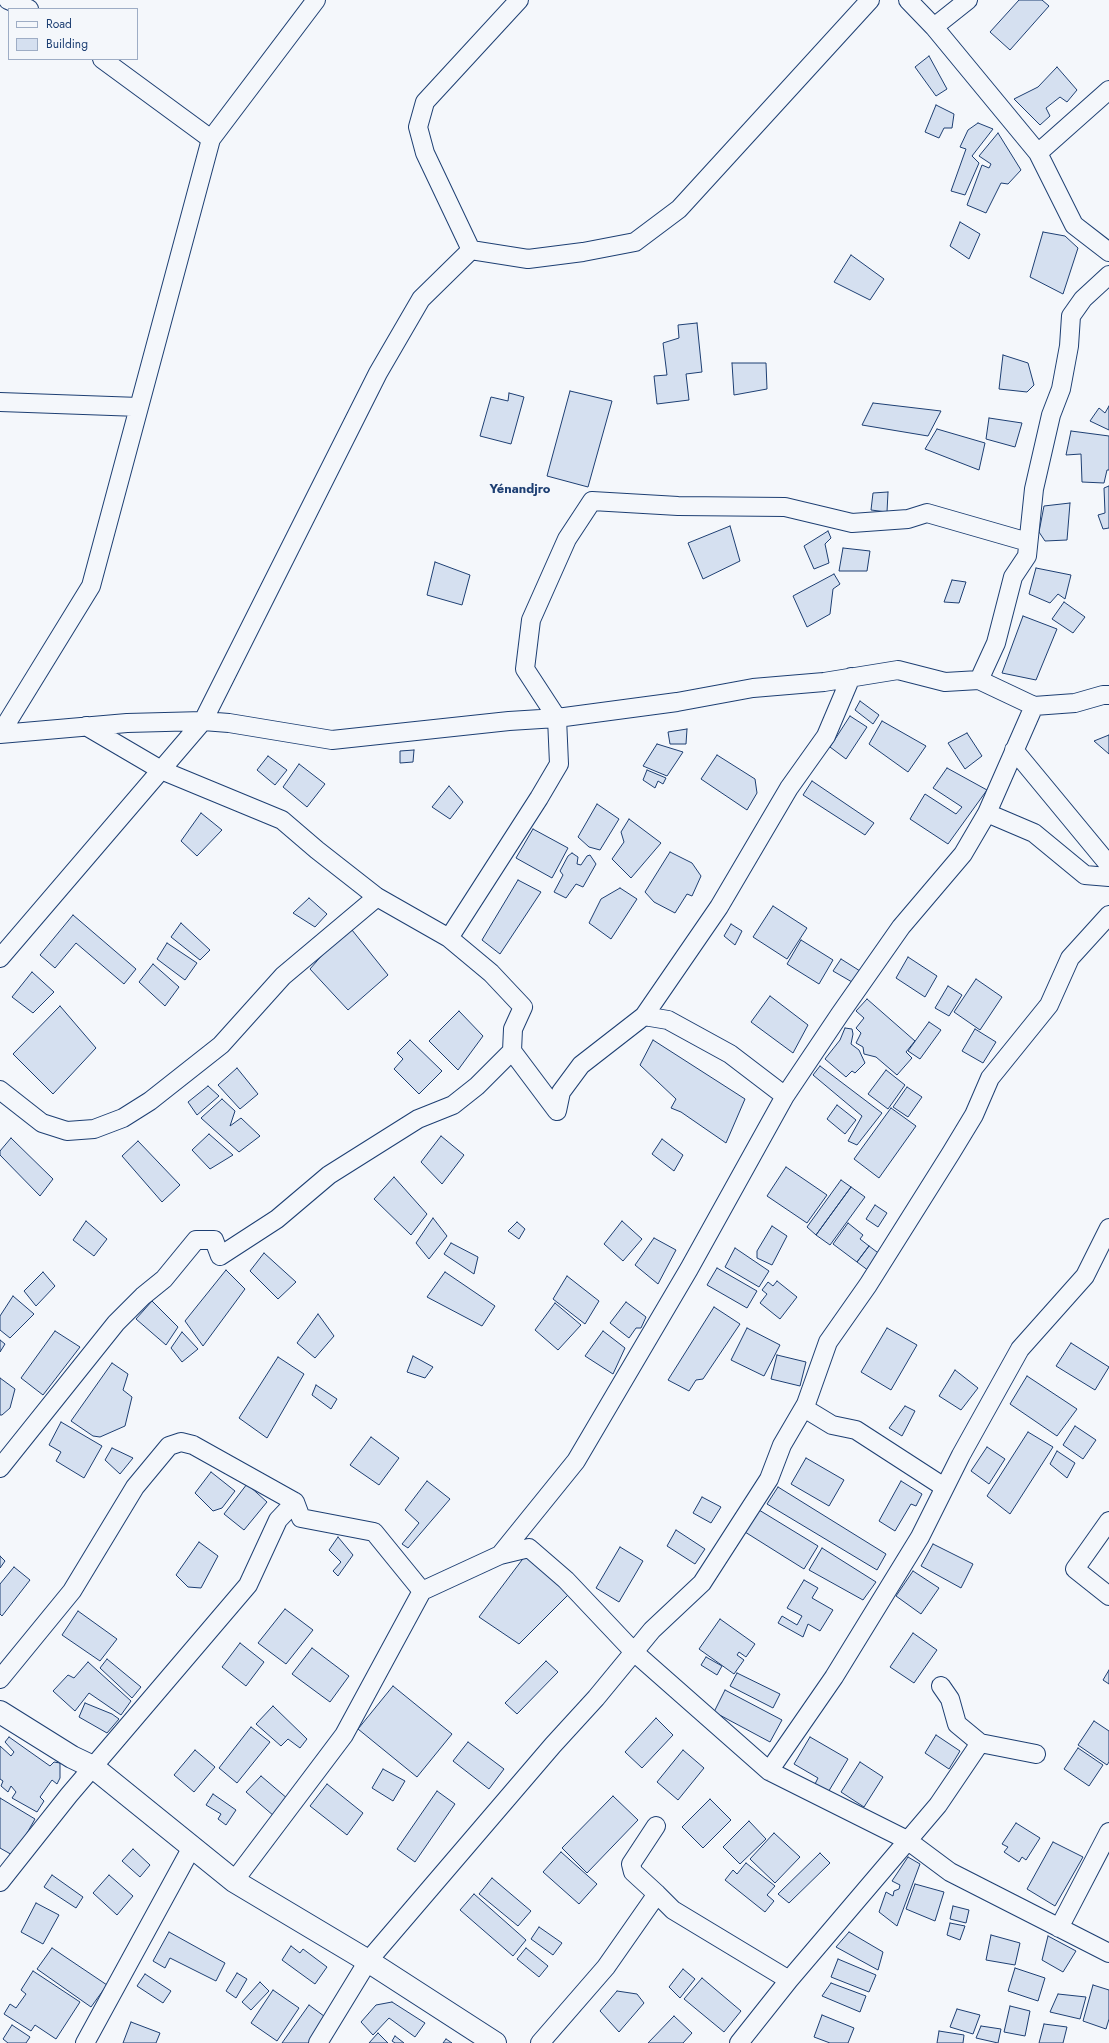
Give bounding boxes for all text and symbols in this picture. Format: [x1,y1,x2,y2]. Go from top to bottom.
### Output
legend [8,8,138,60]
text: Road [46,15,72,33]
text: Building [46,35,88,53]
district label: Yénandjro [489,482,551,498]

